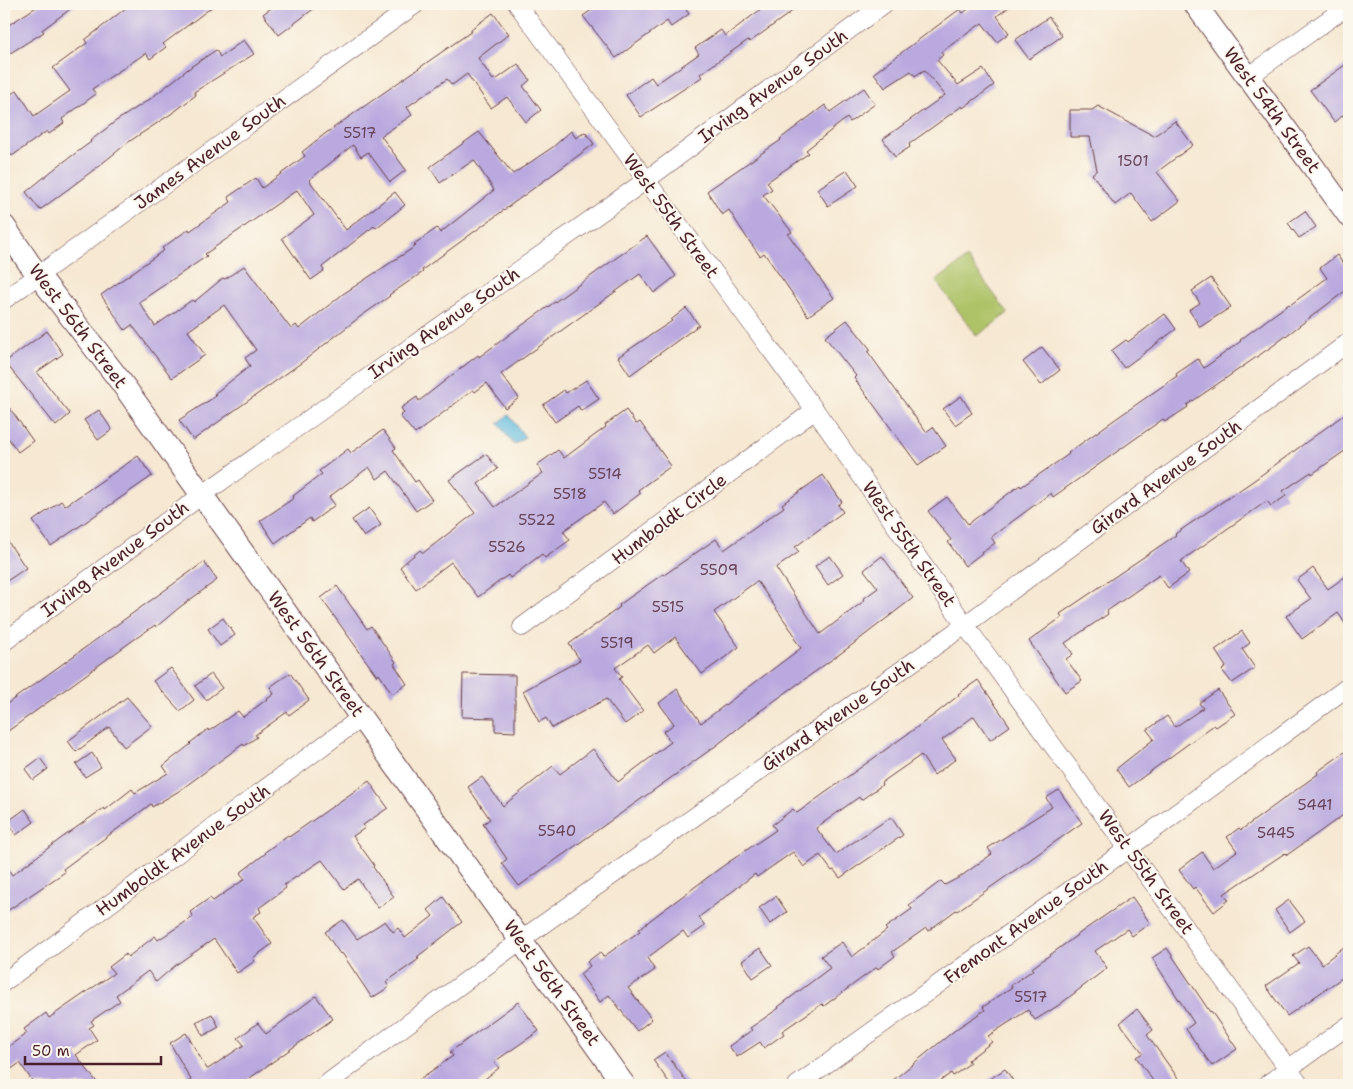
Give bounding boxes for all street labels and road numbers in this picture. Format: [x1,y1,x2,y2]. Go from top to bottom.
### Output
street label: Irving Avenue South [693,24,853,148]
street label: West 54th Street [1218,42,1326,178]
street label: James Avenue South [129,89,291,215]
street label: West 55th Street [618,149,724,283]
street label: West 56th Street [23,259,133,393]
street label: Irving Avenue South [364,262,524,384]
street label: Girard Avenue South [1086,414,1246,540]
street label: Humboldt Circle [607,468,731,570]
street label: West 55th Street [857,476,961,612]
street label: Irving Avenue South [36,495,194,623]
street label: West 56th Street [262,586,370,722]
street label: Girard Avenue South [757,653,919,777]
street label: Humboldt Avenue South [91,778,275,922]
street label: West 55th Street [1093,805,1199,939]
street label: Fremont Avenue South [939,854,1113,990]
street label: West 56th Street [498,915,606,1051]

